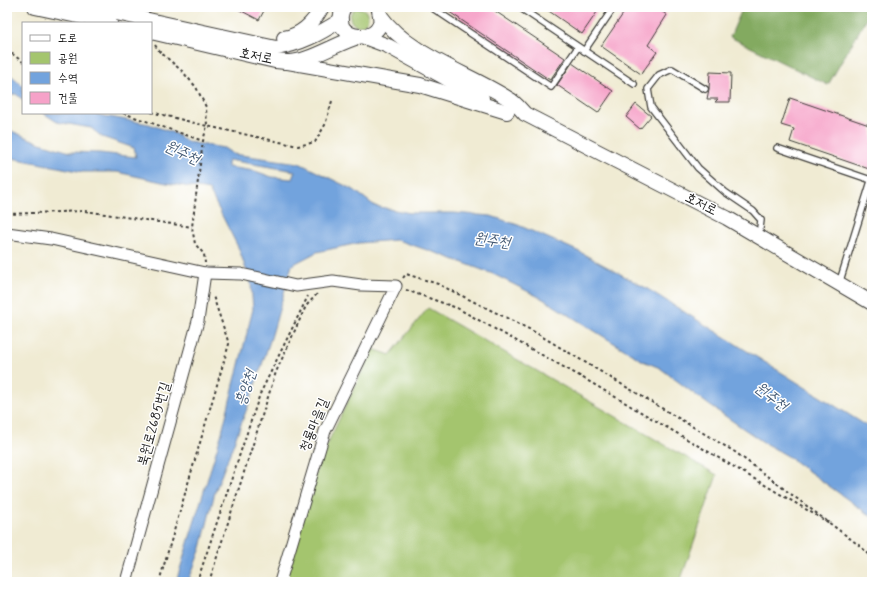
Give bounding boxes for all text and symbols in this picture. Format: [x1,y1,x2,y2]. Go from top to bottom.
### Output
legend [22,22,152,114]
text: 도로 [58,31,77,47]
street label: 호저로 [238,44,274,68]
text: 공원 [58,51,77,67]
text: 수역 [58,71,78,87]
text: 건물 [58,91,78,107]
water label: 원주천 [161,136,204,171]
street label: 호저로 [682,188,720,220]
water label: 원주천 [473,229,513,254]
water label: 흥양천 [231,366,262,408]
water label: 원주천 [751,378,793,417]
street label: 북원로2685번길 [133,379,175,468]
street label: 청룡마을길 [295,395,333,454]

